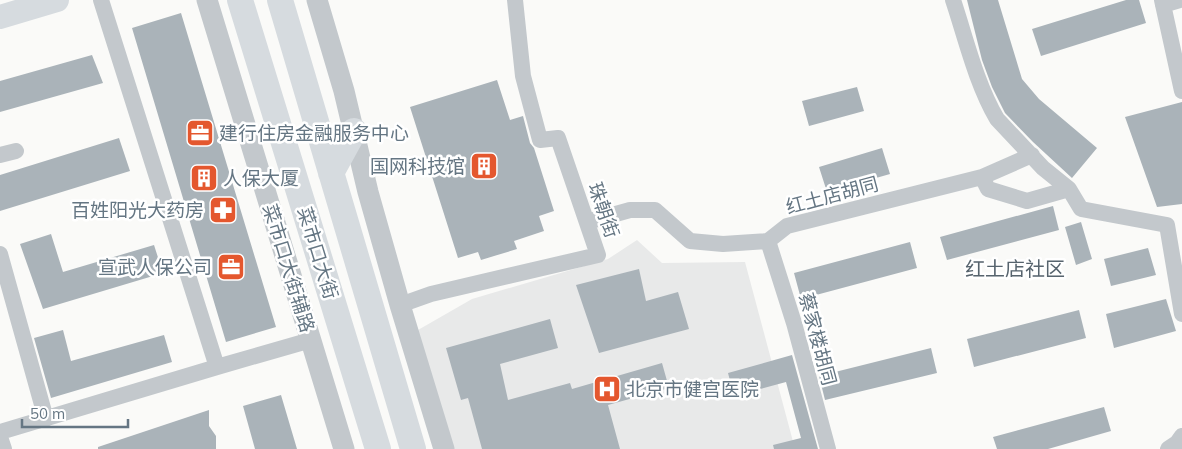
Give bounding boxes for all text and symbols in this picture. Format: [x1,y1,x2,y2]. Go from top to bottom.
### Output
office icon: 建行住房金融服务中心 [185,118,215,148]
place label: 建行住房金融服务中心 [219,121,409,145]
building icon: 国网科技馆 [469,151,499,181]
place label: 国网科技馆 [370,154,465,178]
building icon: 人保大厦 [189,163,219,193]
place label: 人保大厦 [223,166,299,190]
street label: 红土店胡同 [783,171,881,219]
street label: 珠朝街 [583,179,625,241]
pharmacy icon: 百姓阳光大药房 [208,195,238,225]
place label: 百姓阳光大药房 [71,198,204,222]
street label: 菜市口大街辅路 [258,201,320,335]
street label: 菜市口大街 [293,204,343,302]
office icon: 宣武人保公司 [216,252,246,282]
place label: 宣武人保公司 [98,255,212,279]
district label: 红土店社区 [965,256,1065,281]
street label: 蔡家楼胡同 [794,290,842,388]
hospital icon: 北京市健宫医院 [592,374,622,404]
place label: 北京市健宫医院 [626,377,759,401]
scale bar [22,396,129,428]
text: 50 m [30,404,65,423]

